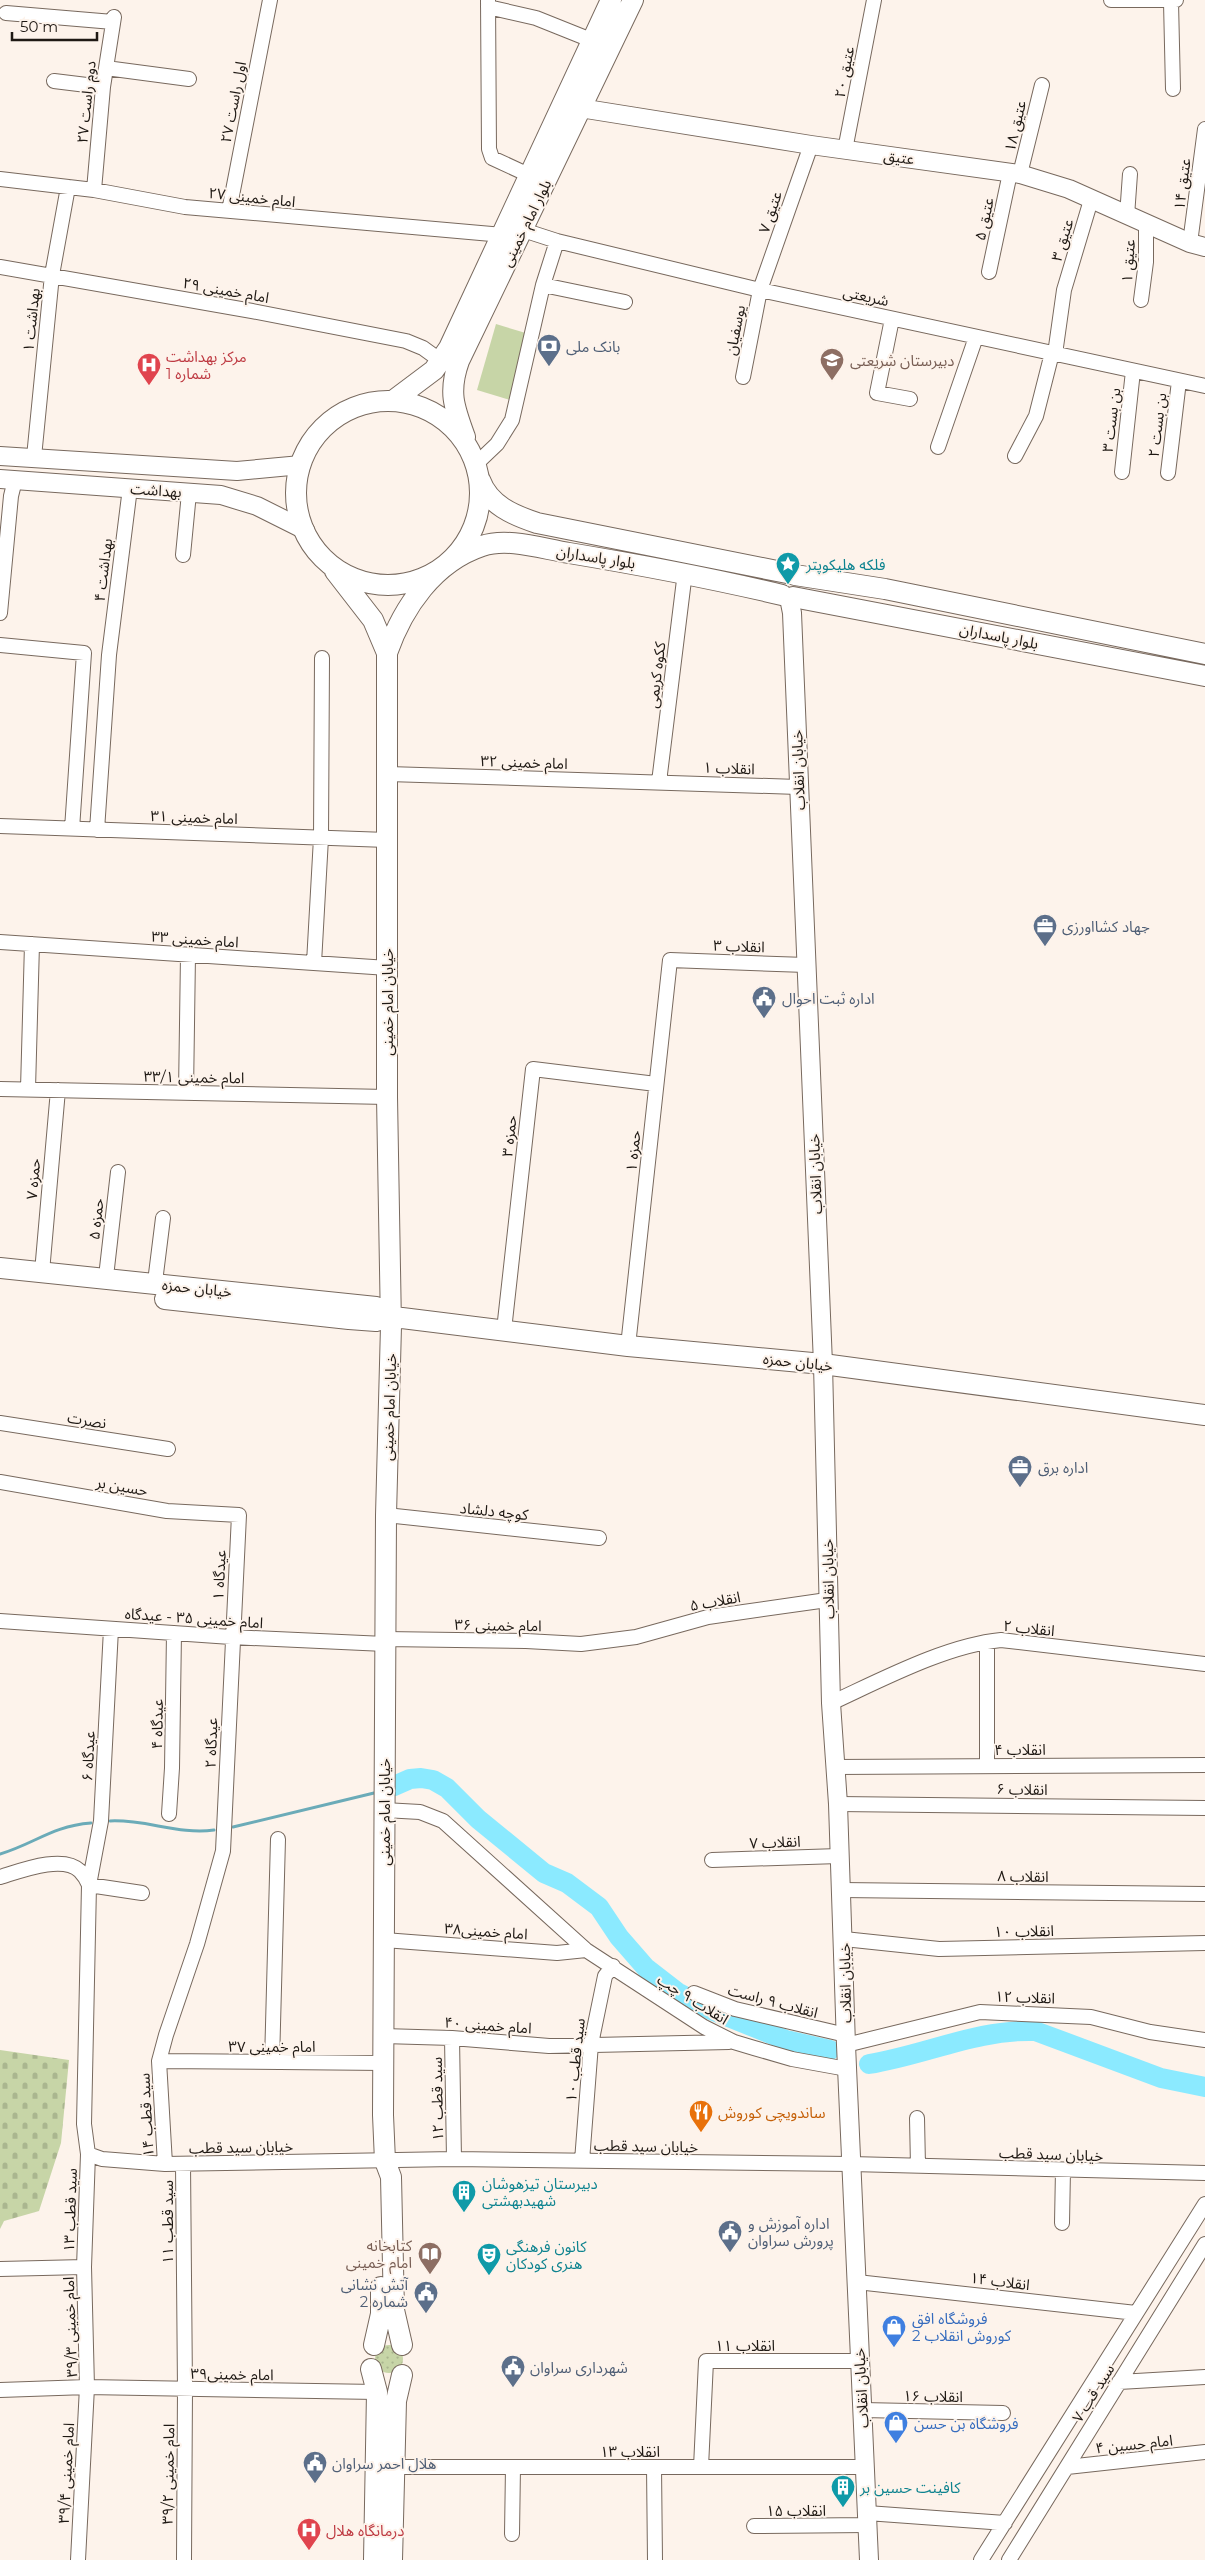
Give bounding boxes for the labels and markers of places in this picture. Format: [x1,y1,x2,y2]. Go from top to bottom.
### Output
bank icon: بانک ملی [536,333,562,367]
place label: بانک ملی [566,337,620,356]
place label: مرکز بهداشت شماره 1 [166,347,247,383]
school or university icon: دبیرستان شریعتی [819,347,845,381]
place label: دبیرستان شریعتی [850,351,954,370]
hospital icon: مرکز بهداشت شماره 1 [136,352,162,386]
place icon: فلکه هلیکوپتر [775,551,801,585]
place label: فلکه هلیکوپتر [805,555,886,575]
office icon: جهاد کشااورزی [1032,913,1058,947]
place label: جهاد کشااورزی [1062,917,1150,936]
public building icon: اداره ثبت احوال [751,985,777,1019]
place label: اداره ثبت احوال [782,989,875,1008]
office icon: اداره برق [1007,1454,1033,1488]
place label: اداره برق [1038,1458,1088,1477]
restaurant icon: ساندویچی کوروش [688,2099,714,2133]
place label: ساندویچی کوروش [718,2103,826,2123]
place label: دبیرستان تیزهوشان شهیدبهشتی [482,2174,598,2210]
building icon: دبیرستان تیزهوشان شهیدبهشتی [451,2179,477,2213]
place label: اداره آموزش و پرورش سراوان [748,2214,834,2251]
public building icon: اداره آموزش و پرورش سراوان [717,2219,743,2253]
place label: کتابخانه امام خمینی [346,2236,413,2274]
place label: کانون فرهنگی هنری کودکان [506,2237,587,2273]
library icon: کتابخانه امام خمینی [417,2241,443,2275]
theatre icon: کانون فرهنگی هنری کودکان [476,2242,502,2276]
place label: آتش نشانی شماره 2 [341,2275,409,2311]
public building icon: آتش نشانی شماره 2 [413,2280,439,2314]
place label: فروشگاه افق کوروش انقلاب 2 [912,2309,1012,2345]
shop icon: فروشگاه افق کوروش انقلاب 2 [881,2314,907,2348]
public building icon: شهرداری سراوان [500,2354,526,2388]
place label: شهرداری سراوان [530,2358,628,2377]
shop icon: فروشگاه بن حسن [883,2410,909,2444]
place label: فروشگاه بن حسن [914,2414,1019,2433]
public building icon: هلال احمر سراوان [302,2450,328,2484]
place label: هلال احمر سراوان [332,2454,436,2473]
building icon: کافینت حسین بر [830,2474,856,2508]
place label: کافینت حسین بر [859,2478,961,2497]
hospital icon: درمانگاه هلال [296,2517,322,2551]
place label: درمانگاه هلال [326,2521,404,2540]

